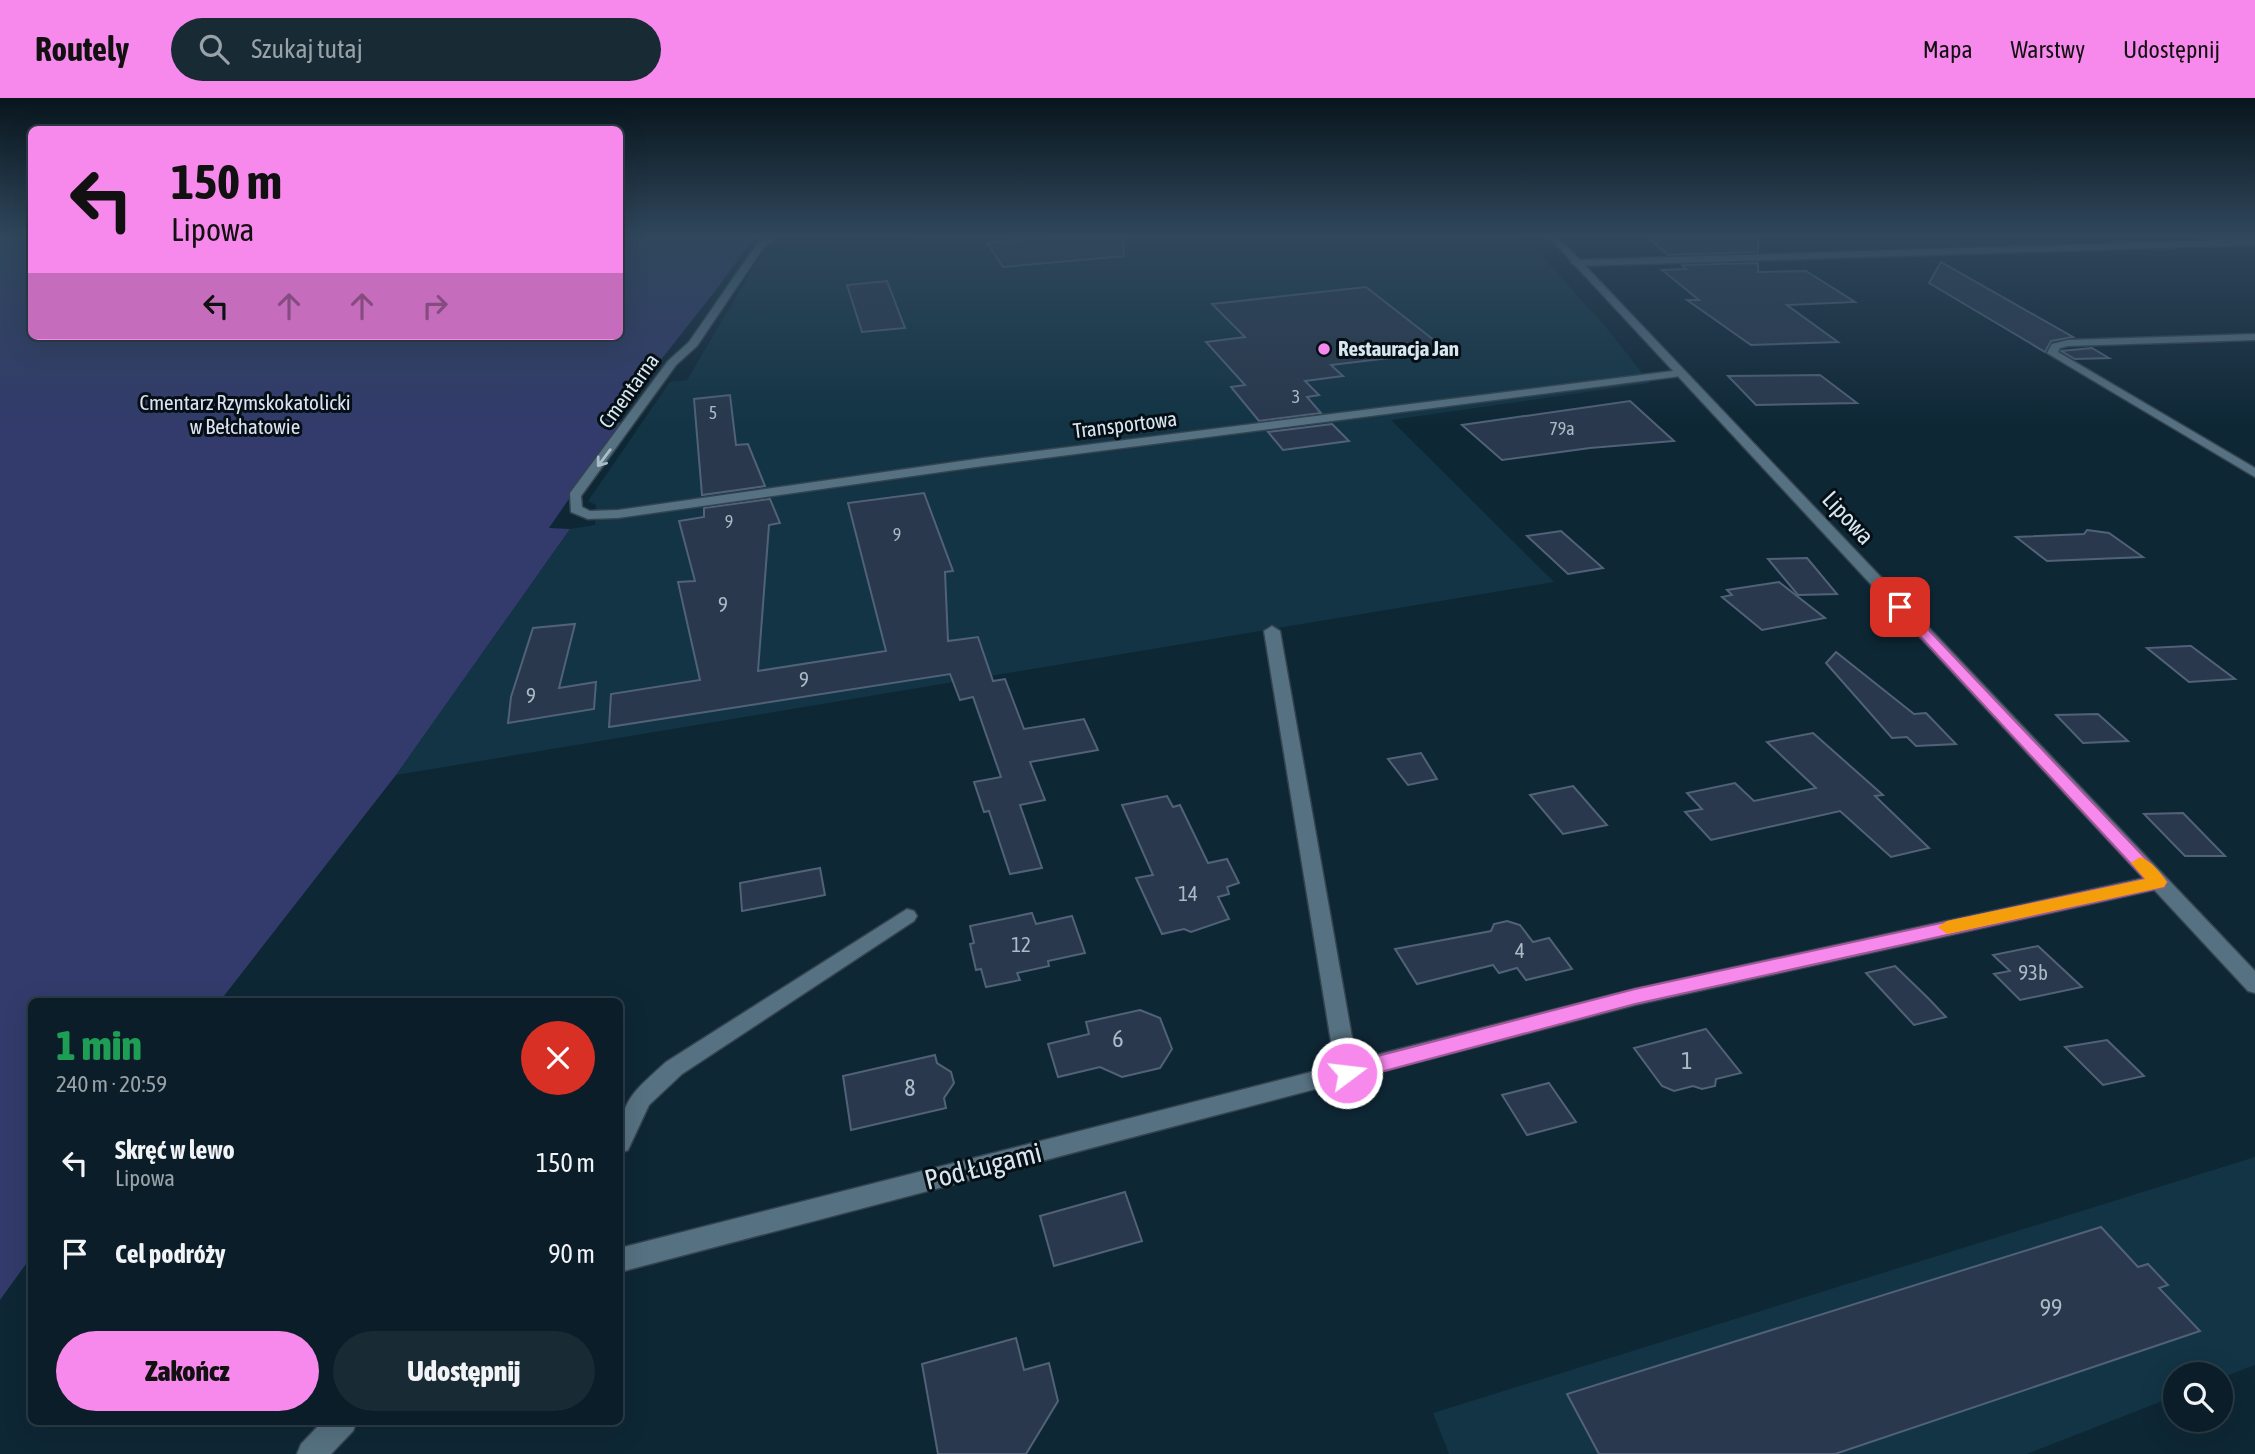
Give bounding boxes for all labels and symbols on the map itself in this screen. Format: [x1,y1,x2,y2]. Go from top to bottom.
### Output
place label: Restauracja Jan [1338,336,1459,360]
marker: Restauracja Jan [1316,341,1332,357]
street label: Cmentarna [593,348,663,432]
house number: 3 [1292,386,1300,407]
park label: Cmentarz Rzymskokatolicki w Bełchatowie [140,390,351,438]
house number: 5 [709,402,717,423]
street label: Transportowa [1072,406,1178,442]
house number: 79a [1549,418,1575,439]
one-way arrow [596,448,611,466]
street label: Lipowa [1817,486,1880,550]
house number: 9 [725,511,733,532]
house number: 9 [893,524,901,545]
pin [1870,577,1930,637]
house number: 9 [718,592,728,616]
house number: 9 [799,667,809,691]
house number: 9 [526,683,536,707]
house number: 14 [1178,881,1198,905]
house number: 12 [1011,932,1031,956]
house number: 4 [1515,938,1525,962]
house number: 93b [2018,960,2048,984]
house number: 6 [1112,1025,1124,1052]
position arrow [1310,1036,1384,1110]
house number: 1 [1681,1047,1693,1074]
house number: 8 [904,1074,916,1101]
street label: Pod Ługami [921,1136,1045,1196]
house number: 99 [2040,1294,2062,1321]

